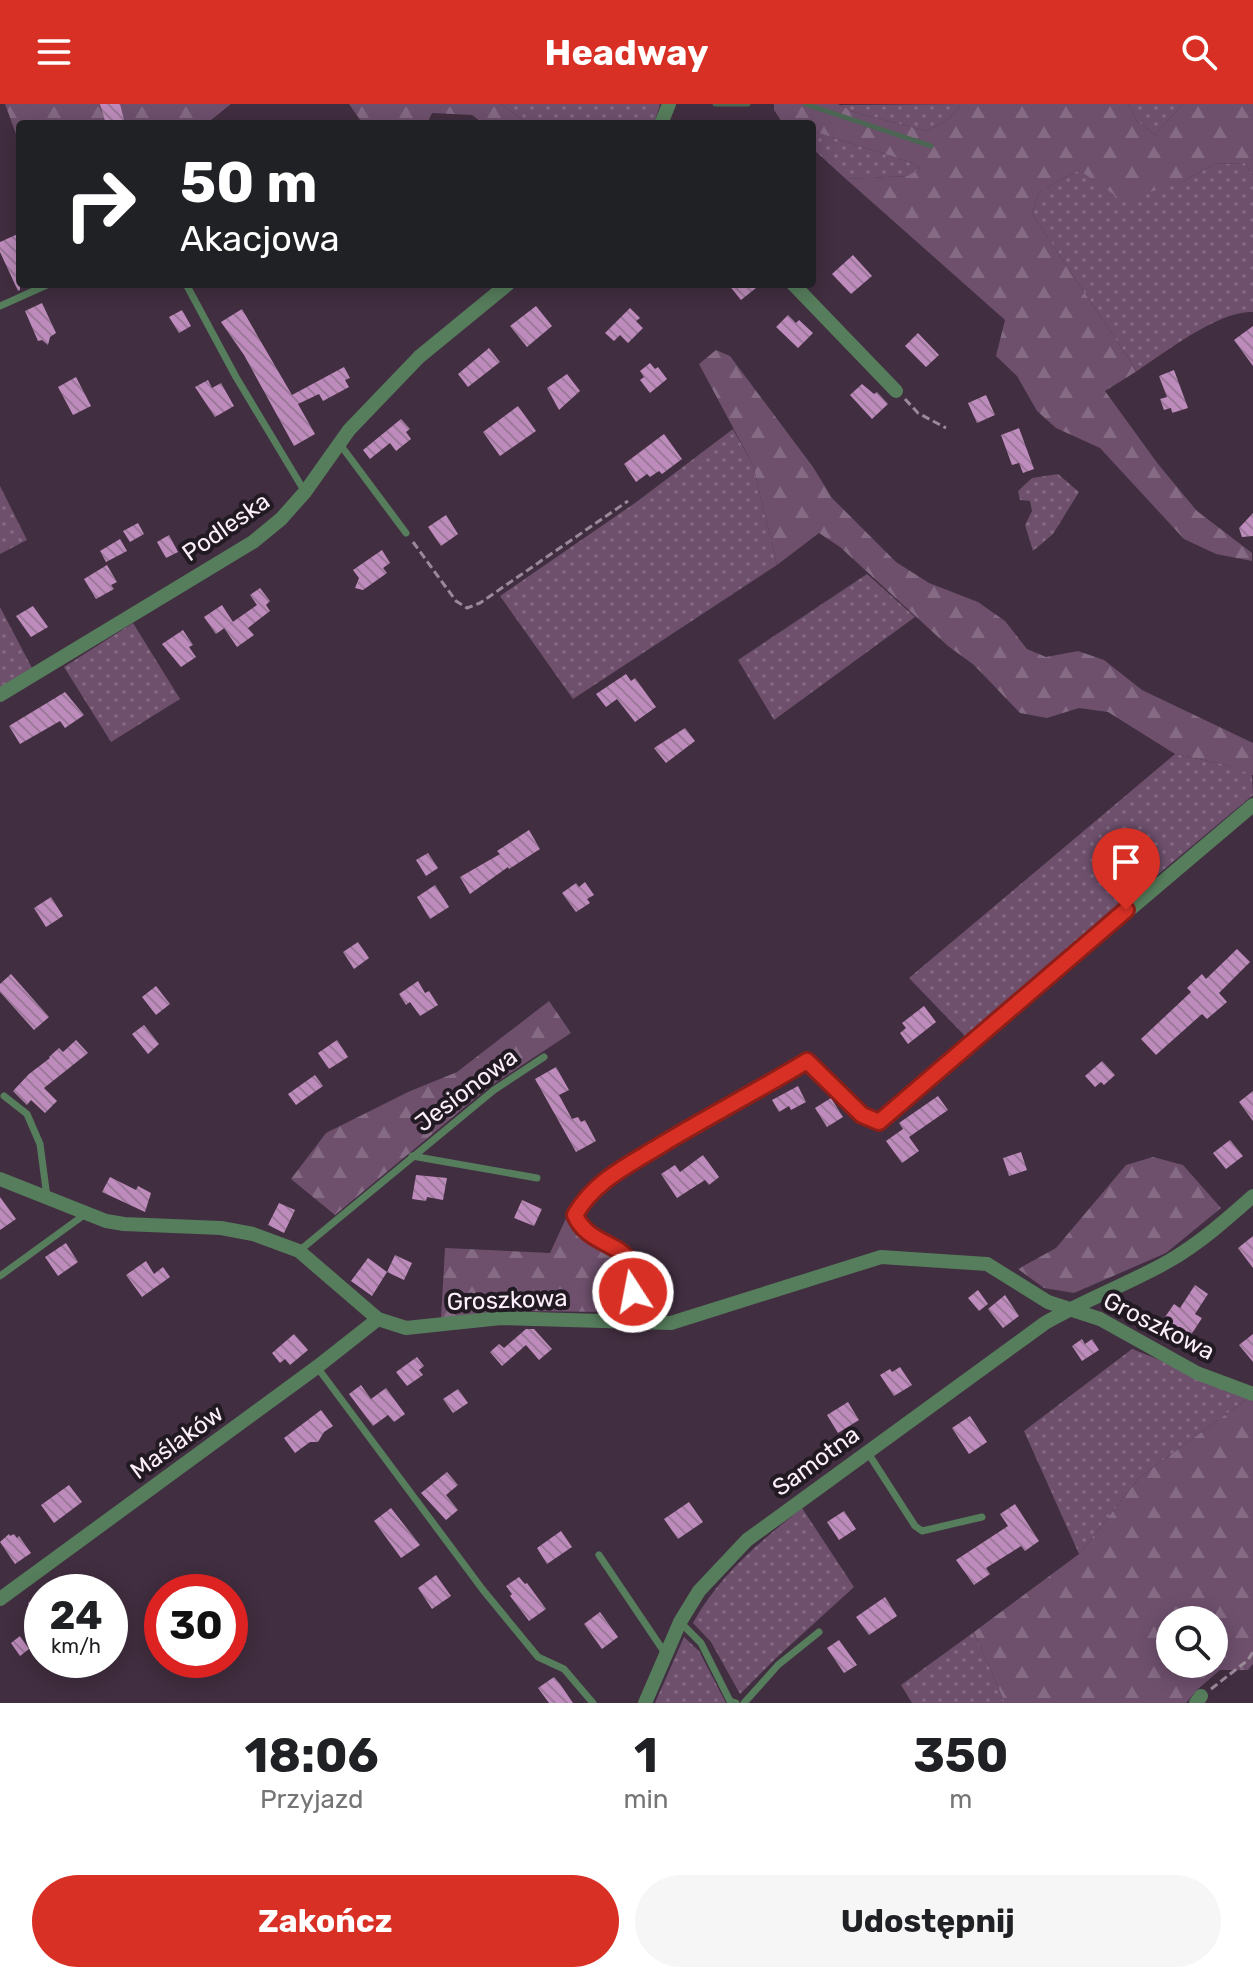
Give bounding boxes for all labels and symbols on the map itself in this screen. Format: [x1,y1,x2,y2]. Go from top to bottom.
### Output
street label: Podleska [177,487,275,567]
pin [1092,828,1160,910]
street label: Jesionowa [409,1043,523,1137]
position arrow [591,1250,675,1334]
street label: Groszkowa [446,1284,568,1316]
street label: Groszkowa [1099,1286,1219,1366]
street label: Maślaków [125,1399,229,1485]
street label: Samotna [767,1420,865,1502]
speed limit sign: 30 [144,1574,248,1678]

